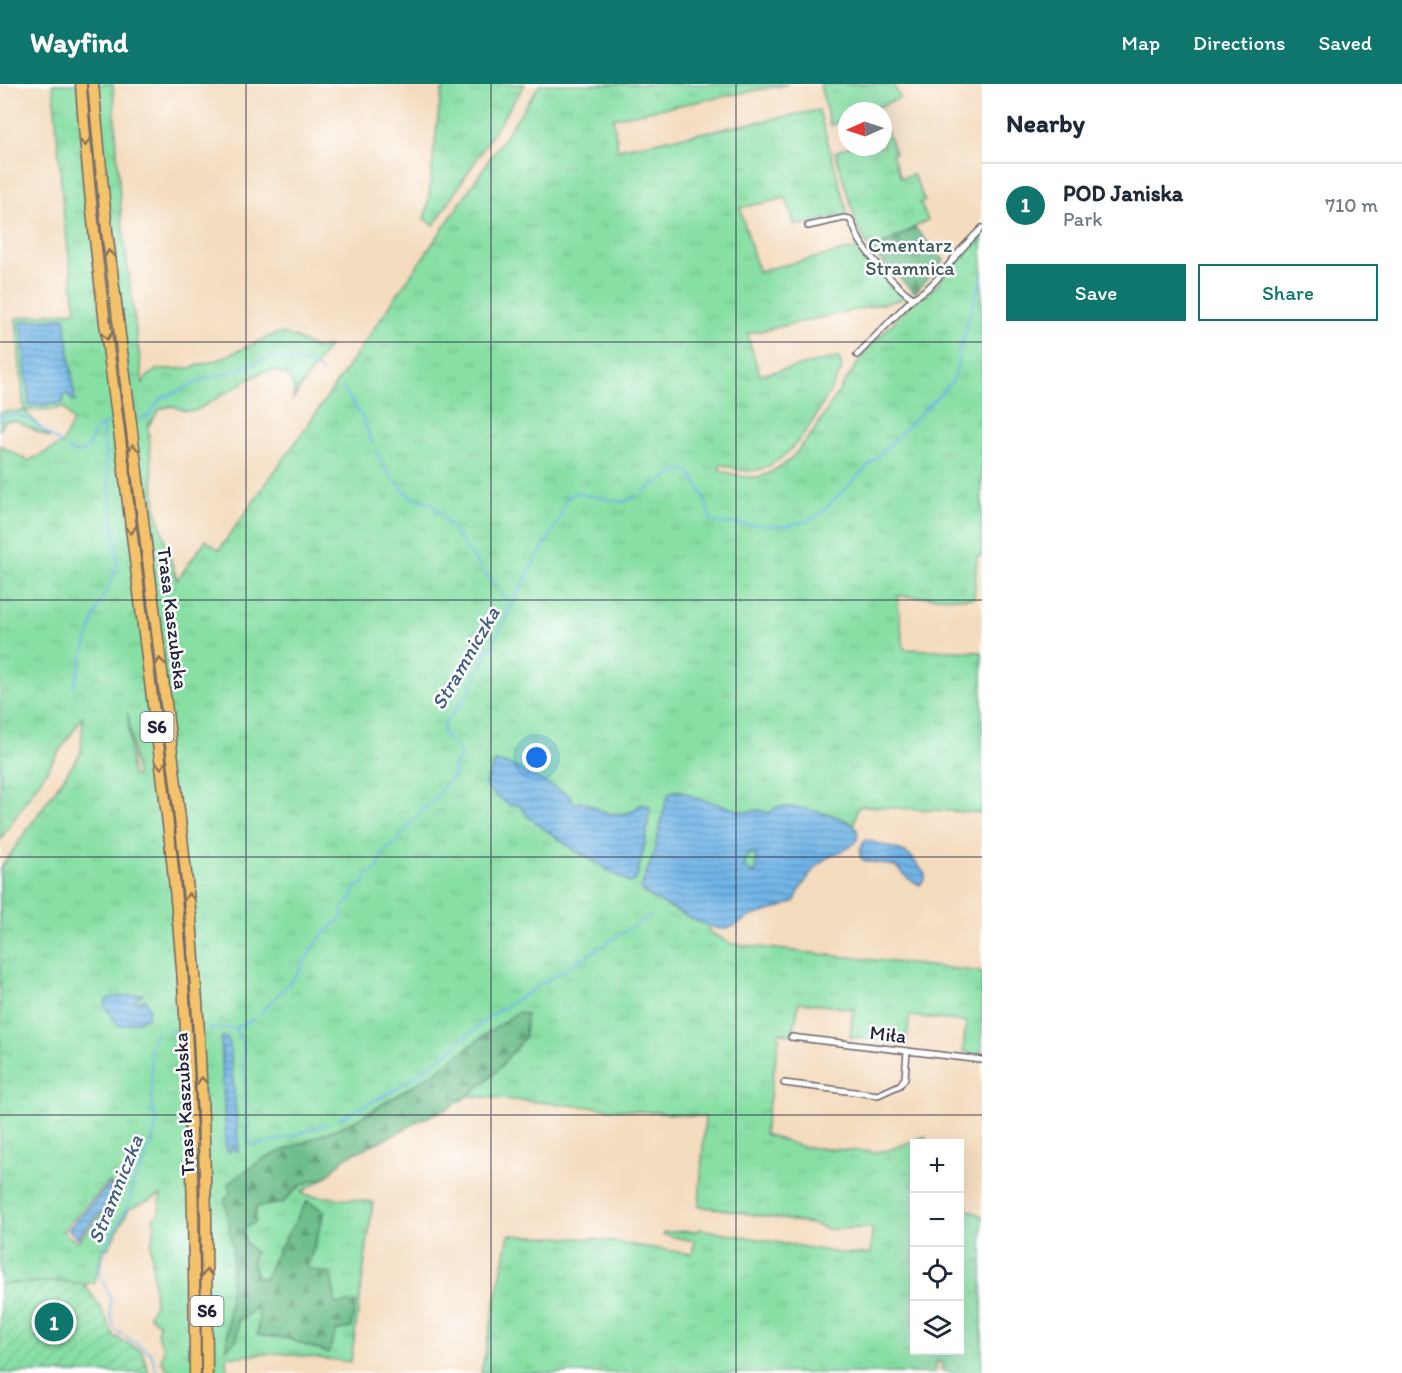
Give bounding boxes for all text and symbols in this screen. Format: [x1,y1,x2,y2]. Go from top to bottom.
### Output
text: Wayfind [30,25,128,59]
text: Map [1122,30,1160,55]
text: Directions [1193,30,1285,55]
text: Saved [1318,30,1372,55]
north arrow [838,102,892,156]
text: Nearby [1006,107,1085,139]
one-way arrow [78,138,91,147]
text: POD Janiska [1063,180,1183,207]
text: 1 [1021,193,1030,217]
text: 710 m [1325,193,1378,217]
text: Park [1063,207,1102,231]
park label: Cmentarz Stramnica [865,233,955,280]
one-way arrow [104,249,116,259]
button: Save [1006,264,1186,321]
button: Share [1198,264,1378,321]
one-way arrow [100,332,112,341]
one-way arrow [128,443,140,452]
one-way arrow [124,525,137,534]
street label: Trasa Kaszubska [152,545,194,691]
water label: Stramniczka [426,602,505,714]
one-way arrow [155,657,167,666]
road number: S6 [140,712,174,742]
your location [522,743,551,772]
one-way arrow [155,760,167,769]
one-way arrow [183,893,196,902]
street label: Miła [868,1020,908,1048]
street label: Trasa Kaszubska [168,1032,200,1176]
one-way arrow [195,1077,208,1086]
water label: Stramniczka [82,1131,148,1247]
map controls [910,1139,964,1355]
button: + [910,1139,964,1193]
button: − [910,1193,964,1247]
button: locate [910,1247,964,1301]
one-way arrow [201,1268,213,1277]
road number: S6 [190,1296,224,1326]
pin: 1 [34,1300,74,1344]
button: layers [910,1301,964,1355]

